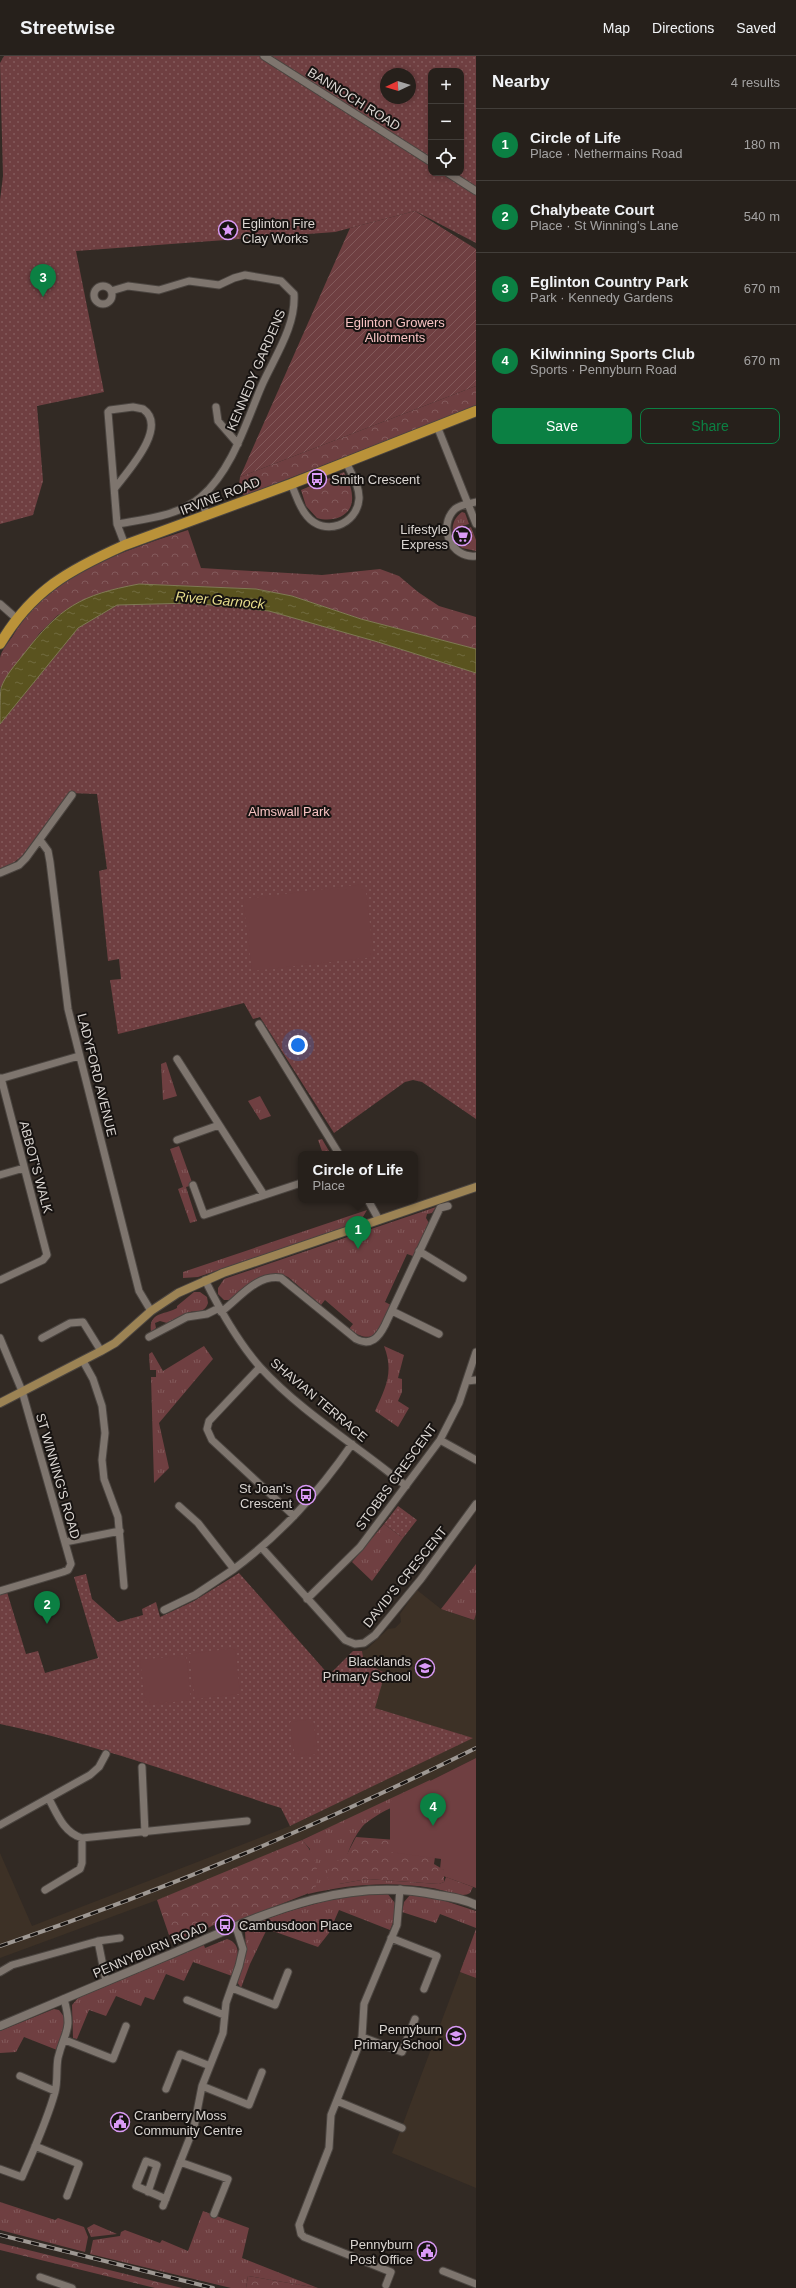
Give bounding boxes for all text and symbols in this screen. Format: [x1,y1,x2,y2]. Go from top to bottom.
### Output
text: Streetwise [20,17,115,38]
text: Map [603,20,630,36]
text: Directions [652,20,714,36]
text: Saved [736,20,776,36]
street label: BANNOCH ROAD [305,65,403,133]
north arrow [380,68,416,104]
map controls [428,68,464,176]
button: + [428,68,464,104]
text: Nearby [492,72,550,91]
text: 4 results [731,75,780,90]
button: − [428,104,464,140]
text: Circle of Life [530,129,621,146]
text: 1 [501,137,509,152]
text: 180 m [744,137,780,152]
button: locate [428,140,464,176]
text: Place · Nethermains Road [530,146,682,161]
text: Chalybeate Court [530,201,654,218]
text: 2 [501,209,509,224]
text: 540 m [744,209,780,224]
place label: Eglinton Fire Clay Works [242,216,315,246]
text: Place · St Winning's Lane [530,218,678,233]
place icon: Eglinton Fire Clay Works [217,219,239,241]
pin: 3 [30,264,56,297]
text: Eglinton Country Park [530,273,688,290]
text: 3 [501,281,509,296]
text: 670 m [744,281,780,296]
text: Park · Kennedy Gardens [530,290,673,305]
street label: KENNEDY GARDENS [224,307,289,433]
park label: Eglinton Growers Allotments [345,315,445,345]
text: Kilwinning Sports Club [530,345,695,362]
text: 4 [501,353,509,368]
text: 670 m [744,353,780,368]
text: Sports · Pennyburn Road [530,362,677,377]
button: Save [492,408,632,444]
button: Share [640,408,780,444]
bus stop icon: Smith Crescent [306,468,328,490]
place label: Smith Crescent [331,472,420,487]
street label: IRVINE ROAD [178,474,262,518]
place label: Lifestyle Express [400,522,448,552]
supermarket icon: Lifestyle Express [451,525,473,547]
water label: River Garnock [175,588,266,612]
park label: Almswall Park [248,804,330,819]
street label: LADYFORD AVENUE [74,1012,120,1138]
your location [288,1035,308,1055]
street label: ABBOT'S WALK [16,1119,56,1215]
popup [298,1151,418,1203]
text: Circle of Life [313,1161,403,1178]
text: Place [313,1178,345,1193]
pin: 1 [345,1216,371,1249]
street label: SHAVIAN TERRACE [268,1355,371,1445]
street label: ST WINNING'S ROAD [33,1411,83,1541]
street label: STOBBS CRESCENT [352,1421,440,1533]
place label: St Joan's Crescent [239,1481,292,1511]
bus stop icon: St Joan's Crescent [295,1484,317,1506]
street label: DAVID'S CRESCENT [360,1524,450,1630]
pin: 2 [34,1591,60,1624]
place label: Blacklands Primary School [323,1654,411,1684]
school or university icon: Blacklands Primary School [414,1657,436,1679]
pin: 4 [420,1793,446,1826]
bus stop icon: Cambusdoon Place [214,1914,236,1936]
place label: Cambusdoon Place [239,1918,352,1933]
street label: PENNYBURN ROAD [91,1919,209,1981]
place label: Pennyburn Primary School [354,2022,442,2052]
school or university icon: Pennyburn Primary School [445,2025,467,2047]
place label: Cranberry Moss Community Centre [134,2108,242,2138]
public building icon: Cranberry Moss Community Centre [109,2111,131,2133]
place label: Pennyburn Post Office [350,2237,413,2267]
public building icon: Pennyburn Post Office [416,2240,438,2262]

